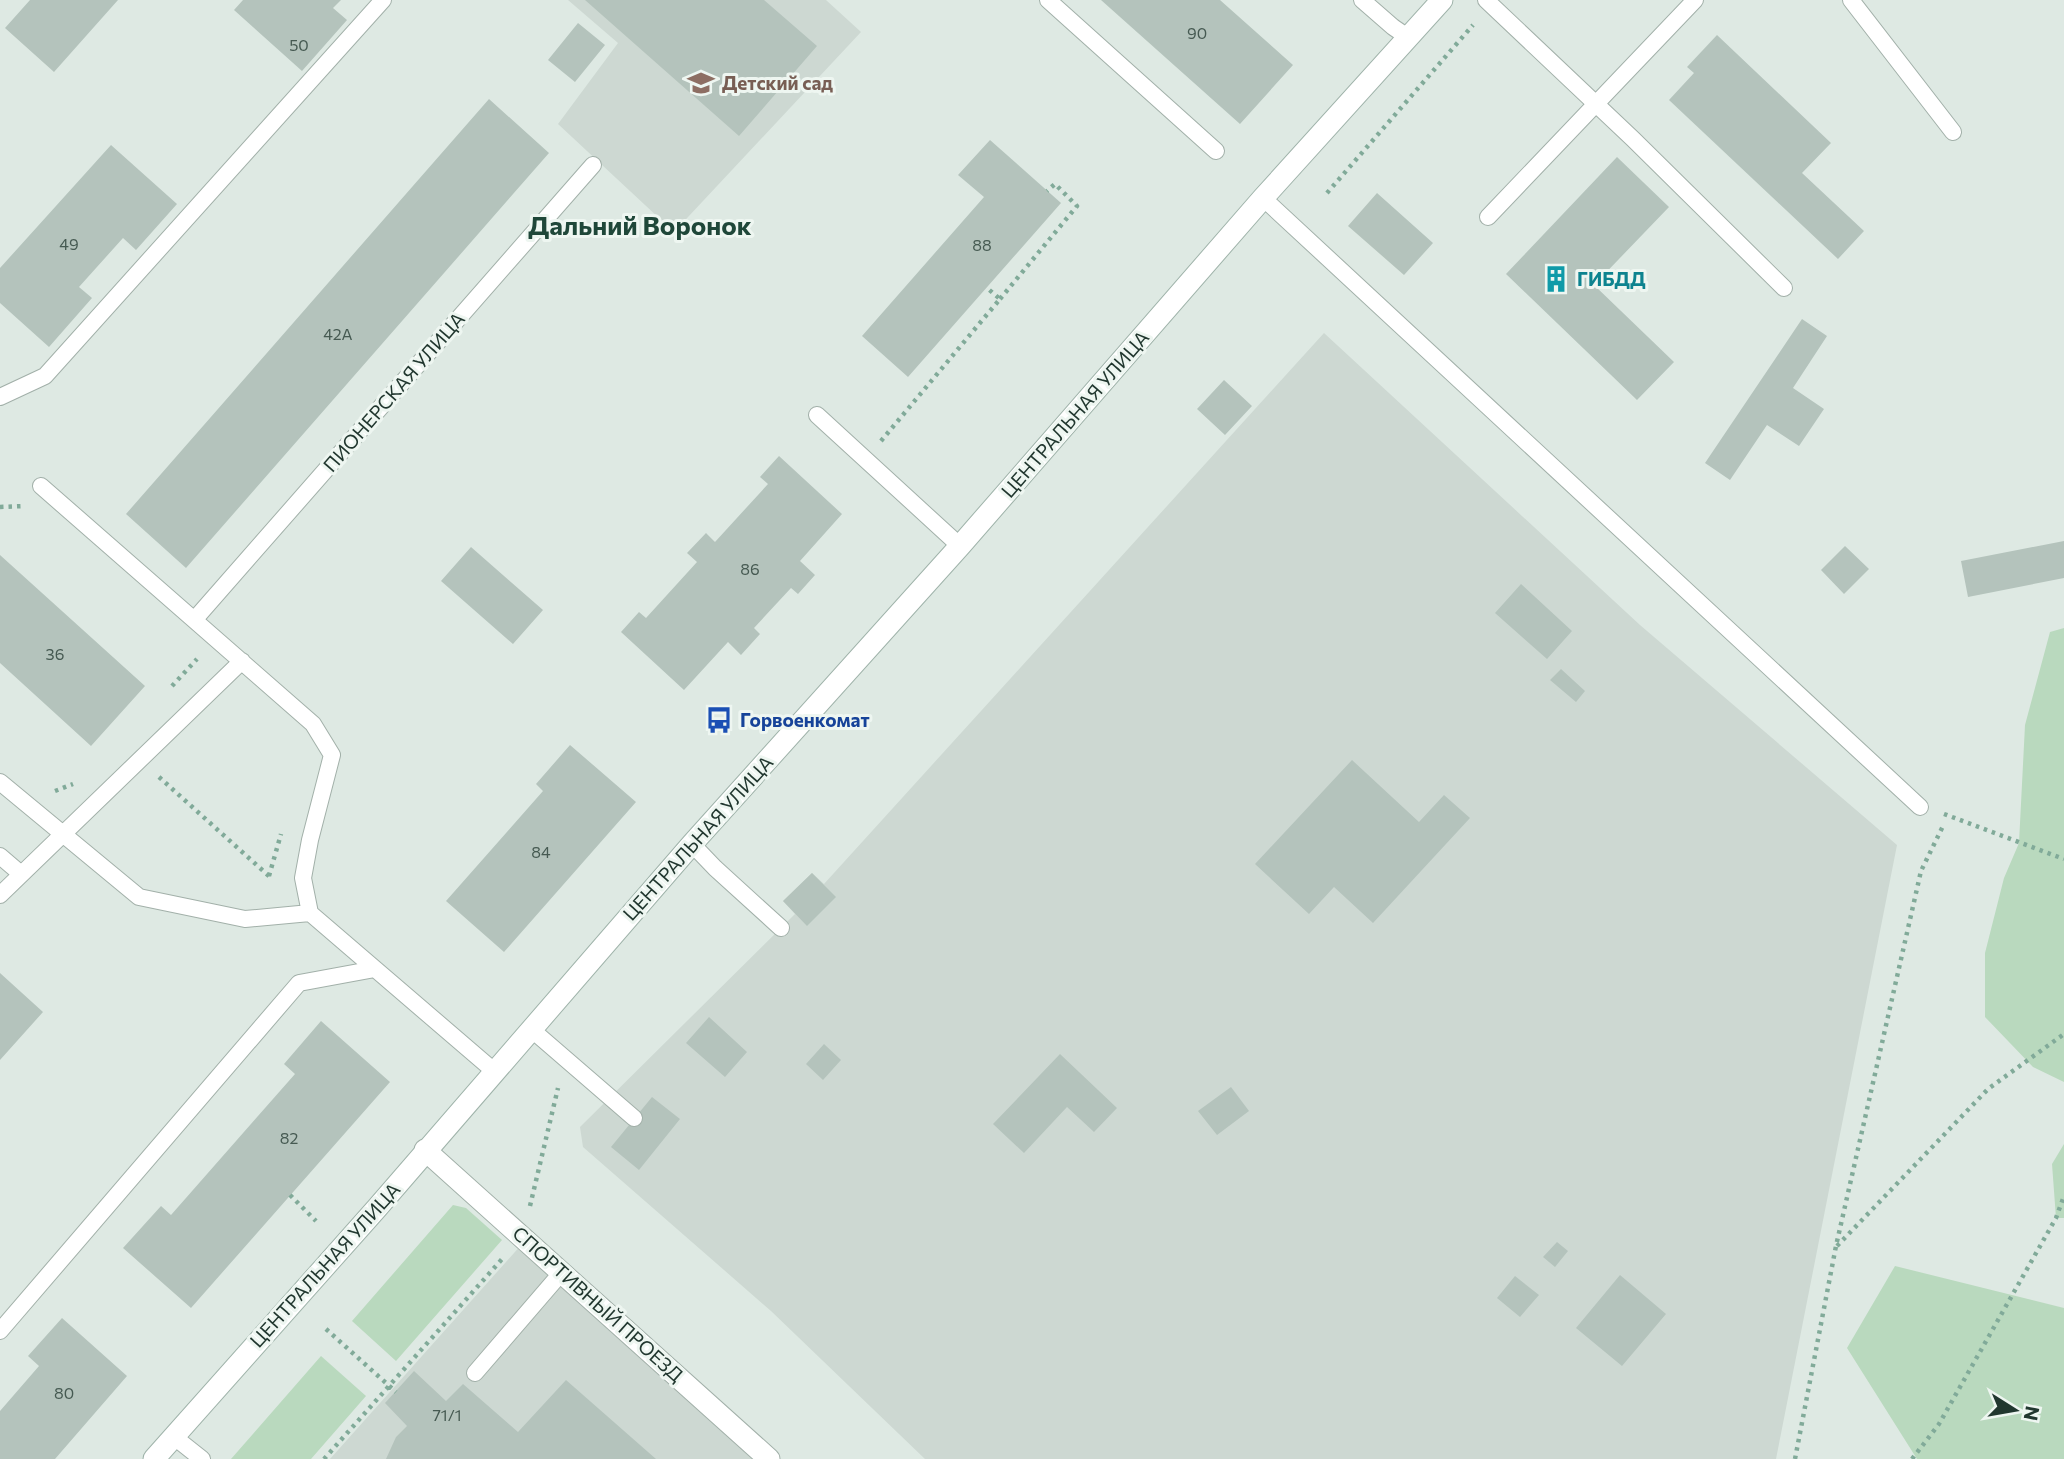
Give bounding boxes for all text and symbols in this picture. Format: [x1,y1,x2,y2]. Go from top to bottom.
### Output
house number: 90 [1187,23,1207,42]
house number: 50 [289,35,309,54]
school or university icon: Детский сад [686,68,716,98]
place label: Детский сад [722,71,833,94]
district label: Дальний Воронок [528,209,752,240]
house number: 49 [59,234,79,253]
house number: 88 [972,235,992,254]
building icon: ГИБДД [1541,264,1571,294]
place label: ГИБДД [1577,267,1646,290]
street label: ПИОНЕРСКАЯ УЛИЦА [318,307,469,476]
house number: 42А [323,324,353,343]
street label: ЦЕНТРАЛЬНАЯ УЛИЦА [996,326,1153,502]
house number: 86 [740,559,760,578]
house number: 36 [46,644,64,663]
bus stop icon: Горвоенкомат [704,705,734,735]
place label: Горвоенкомат [740,708,870,731]
street label: ЦЕНТРАЛЬНАЯ УЛИЦА [618,751,778,925]
house number: 84 [531,842,551,861]
house number: 82 [280,1128,298,1147]
street label: ЦЕНТРАЛЬНАЯ УЛИЦА [245,1178,405,1352]
street label: СПОРТИВНЫЙ ПРОЕЗД [508,1221,688,1386]
north arrow [1980,1375,2050,1445]
house number: 80 [54,1383,74,1402]
text: N [2020,1404,2045,1423]
house number: 71/1 [432,1405,462,1424]

